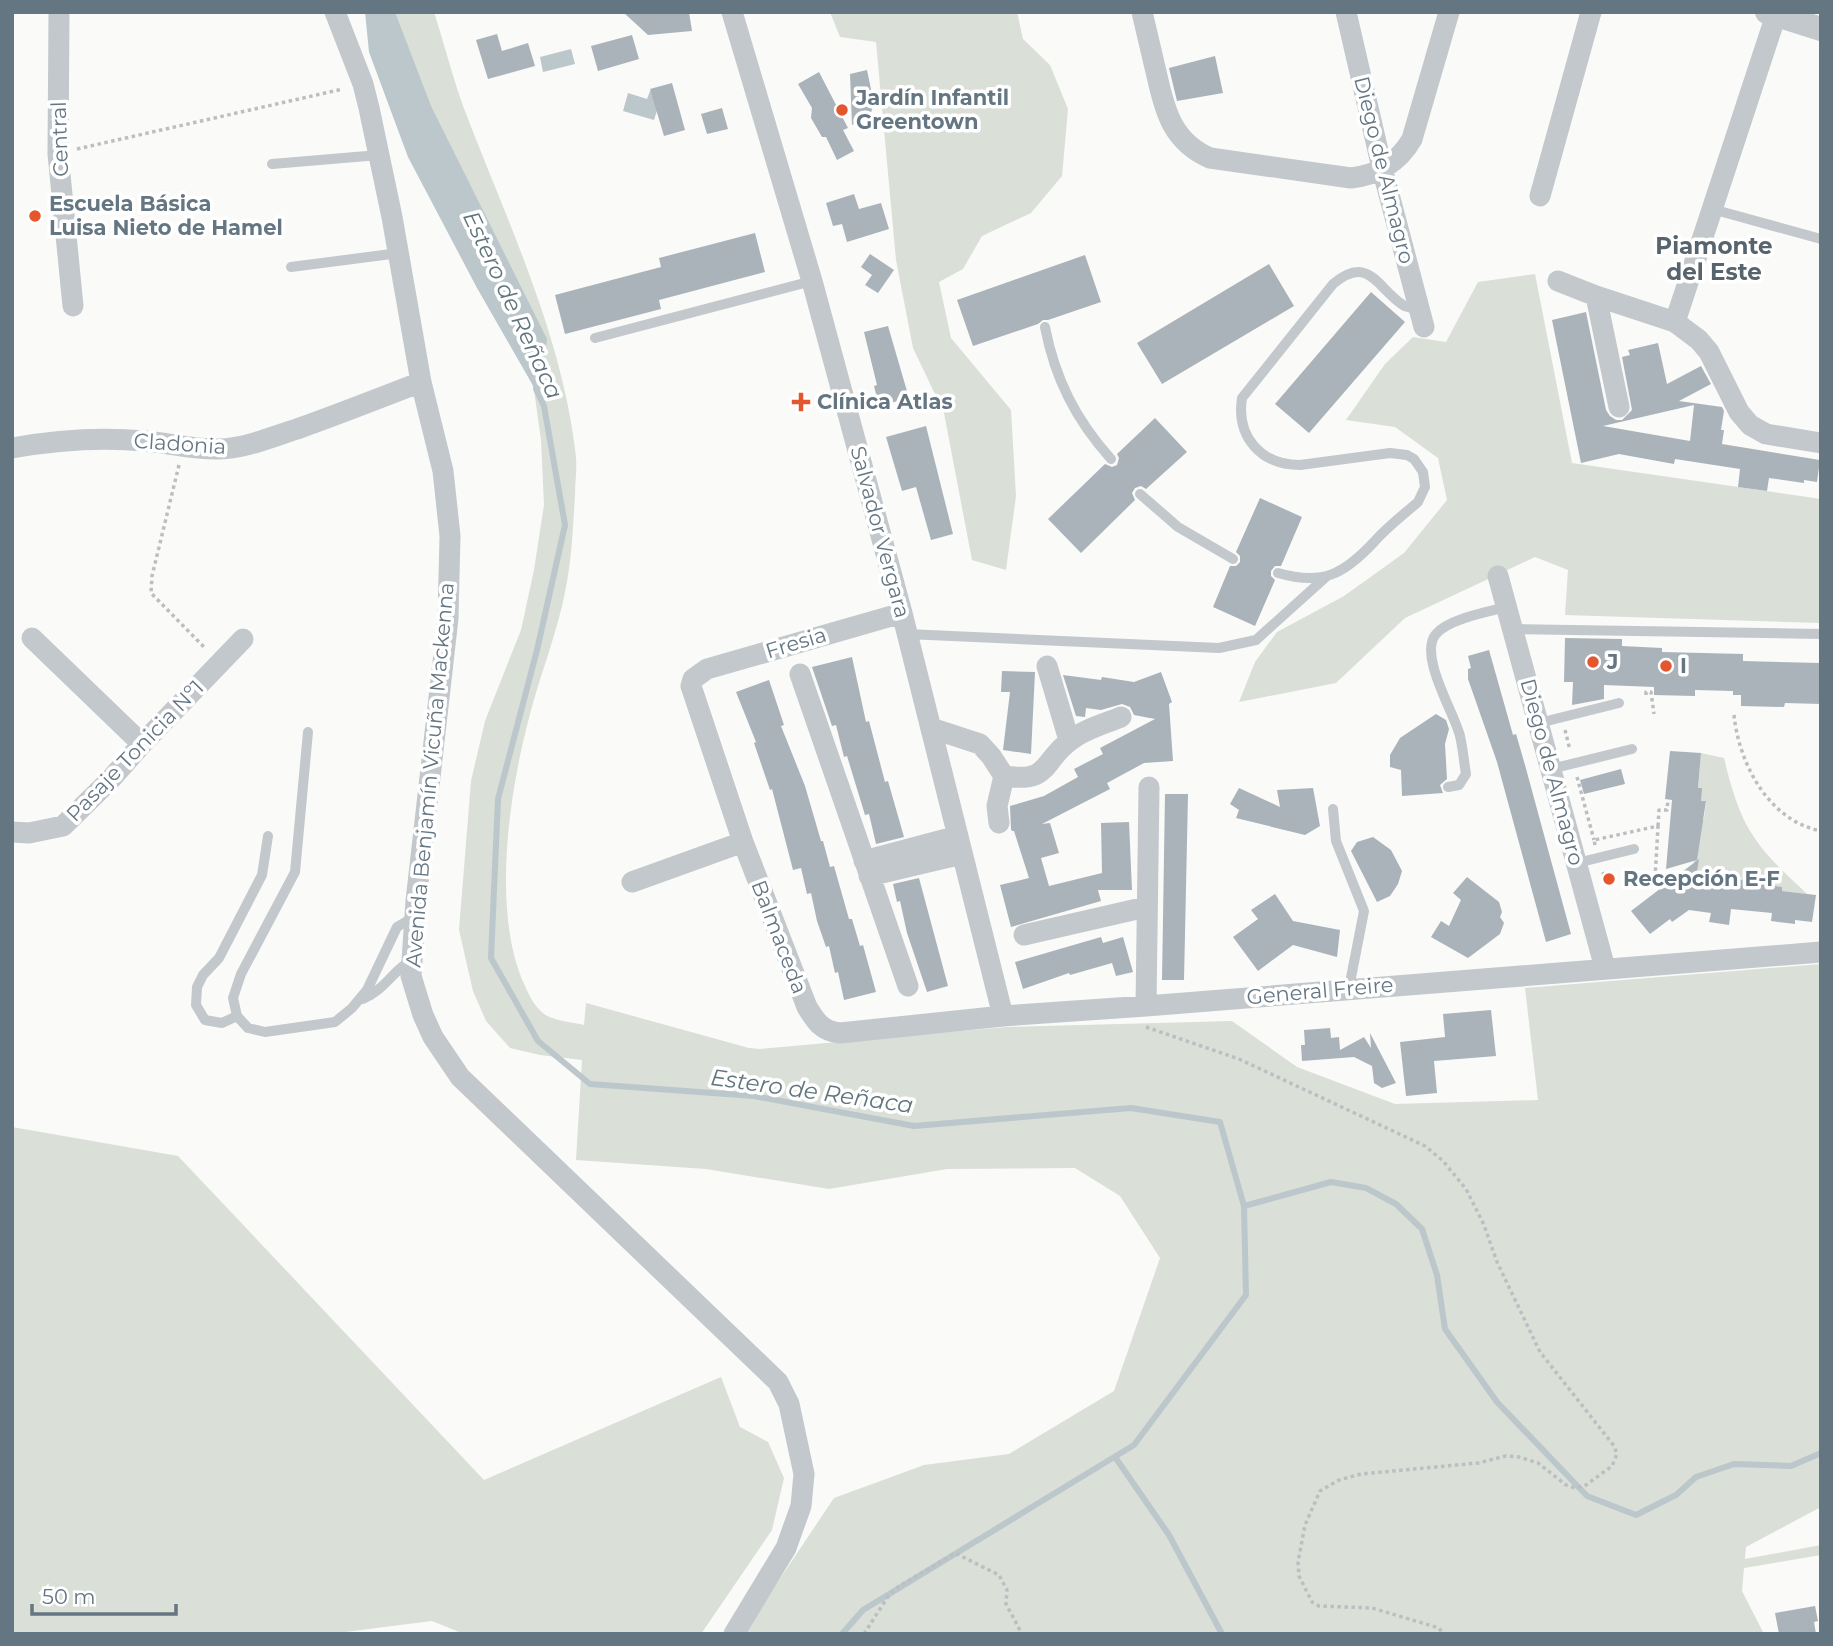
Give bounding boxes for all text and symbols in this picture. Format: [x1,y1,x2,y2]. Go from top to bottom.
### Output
street label: Diego de Almagro [1349,74,1420,266]
place label: Jardín Infantil Greentown [855,85,1009,134]
street label: Central [46,101,73,177]
marker: Jardín Infantil Greentown [834,102,850,118]
place label: Escuela Básica Luisa Nieto de Hamel [49,191,283,240]
water label: Estero de Reñaca [457,207,569,403]
marker: Escuela Básica Luisa Nieto de Hamel [27,208,43,224]
district label: Piamonte del Este [1655,232,1773,286]
place label: Clínica Atlas [817,389,953,414]
marker: Clínica Atlas [791,392,811,412]
street label: Cladonia [133,428,227,459]
street label: Salvador Vergara [846,443,915,620]
street label: Avenida Benjamín Vicuña Mackenna [400,581,459,968]
street label: Fresia [762,621,829,664]
place label: J [1606,649,1618,674]
place label: I [1680,653,1687,678]
marker: J [1585,654,1601,670]
marker: I [1658,658,1674,674]
street label: Pasaje Tonicia Nº1 [61,675,209,827]
street label: Diego de Almagro [1516,676,1589,868]
place label: Recepción E-F [1623,866,1780,891]
marker: Recepción E-F [1601,871,1617,887]
street label: Balmaceda [746,877,813,997]
street label: General Freire [1245,972,1394,1009]
water label: Estero de Reñaca [709,1063,915,1119]
scale bar [32,1572,175,1616]
text: 50 m [42,1584,96,1609]

